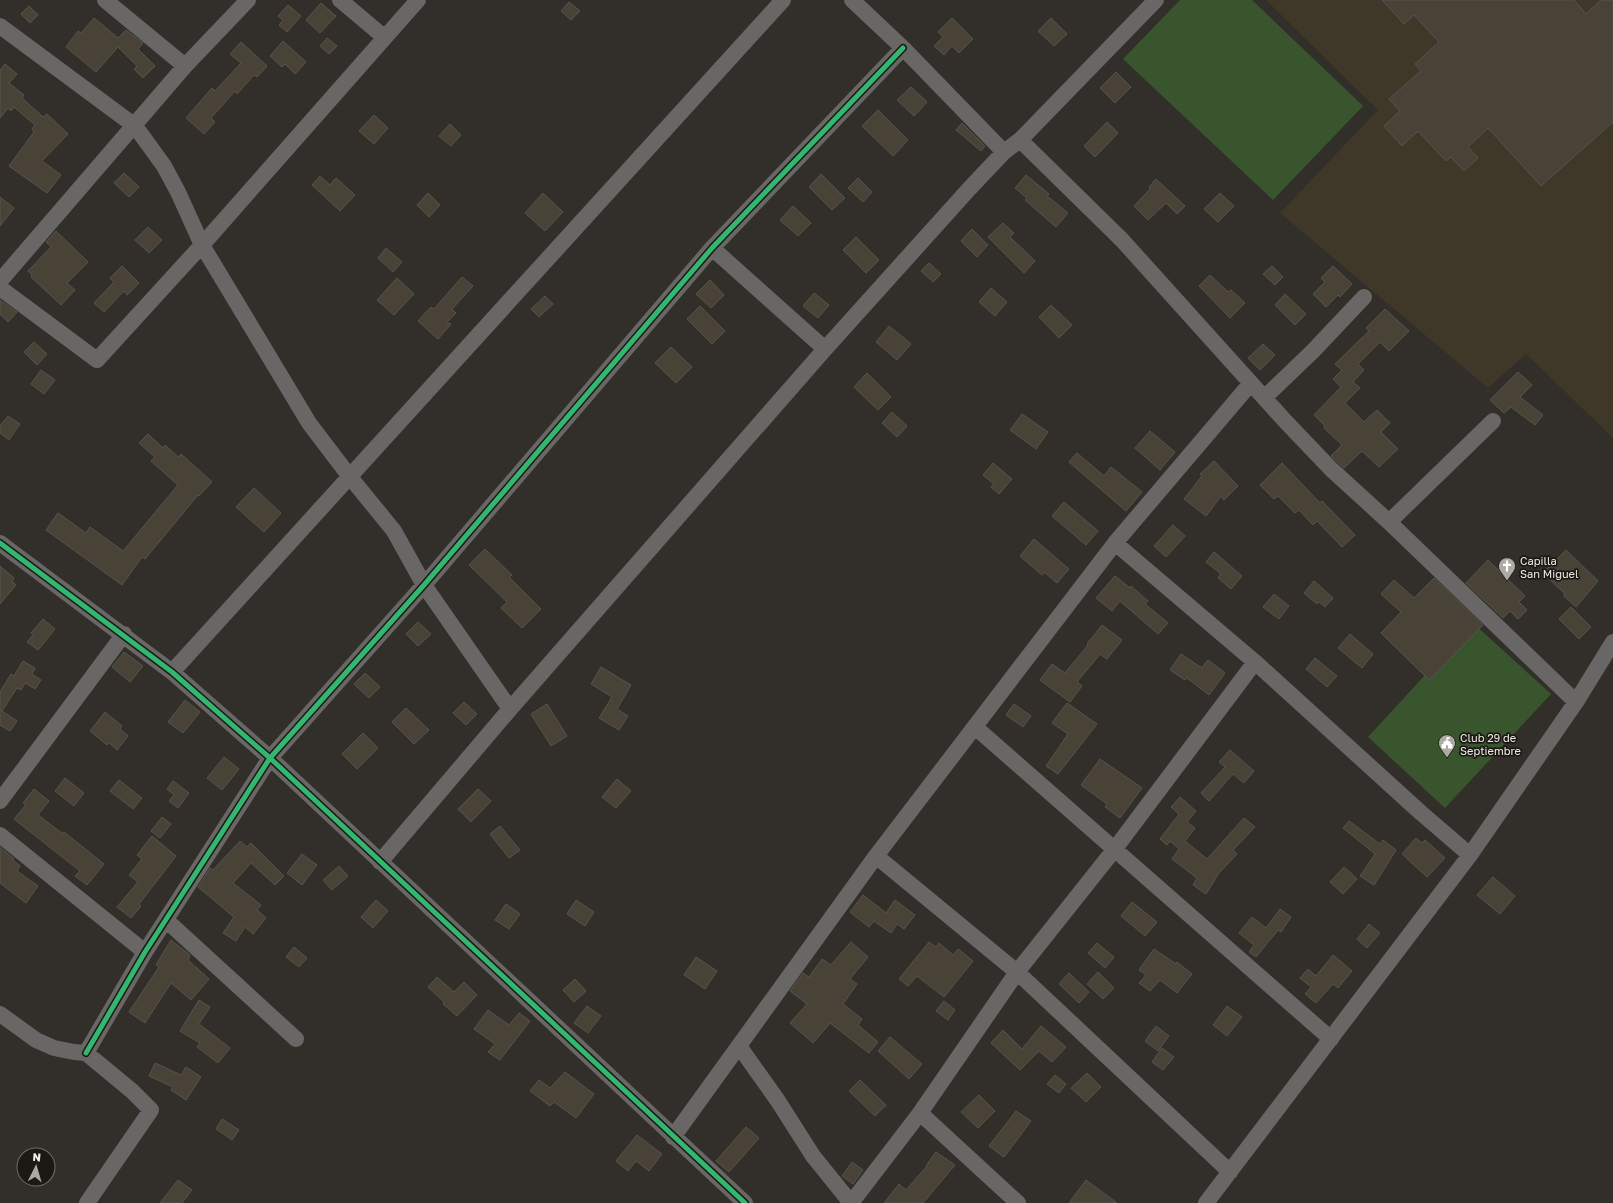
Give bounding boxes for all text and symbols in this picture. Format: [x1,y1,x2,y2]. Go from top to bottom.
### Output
place label: Capilla San Miguel [1520,554,1579,580]
church icon: Capilla San Miguel [1497,556,1517,581]
place label: Club 29 de Septiembre [1460,731,1521,757]
public building icon: Club 29 de Septiembre [1437,733,1457,758]
north arrow [16,1147,56,1187]
text: N [32,1150,42,1163]

